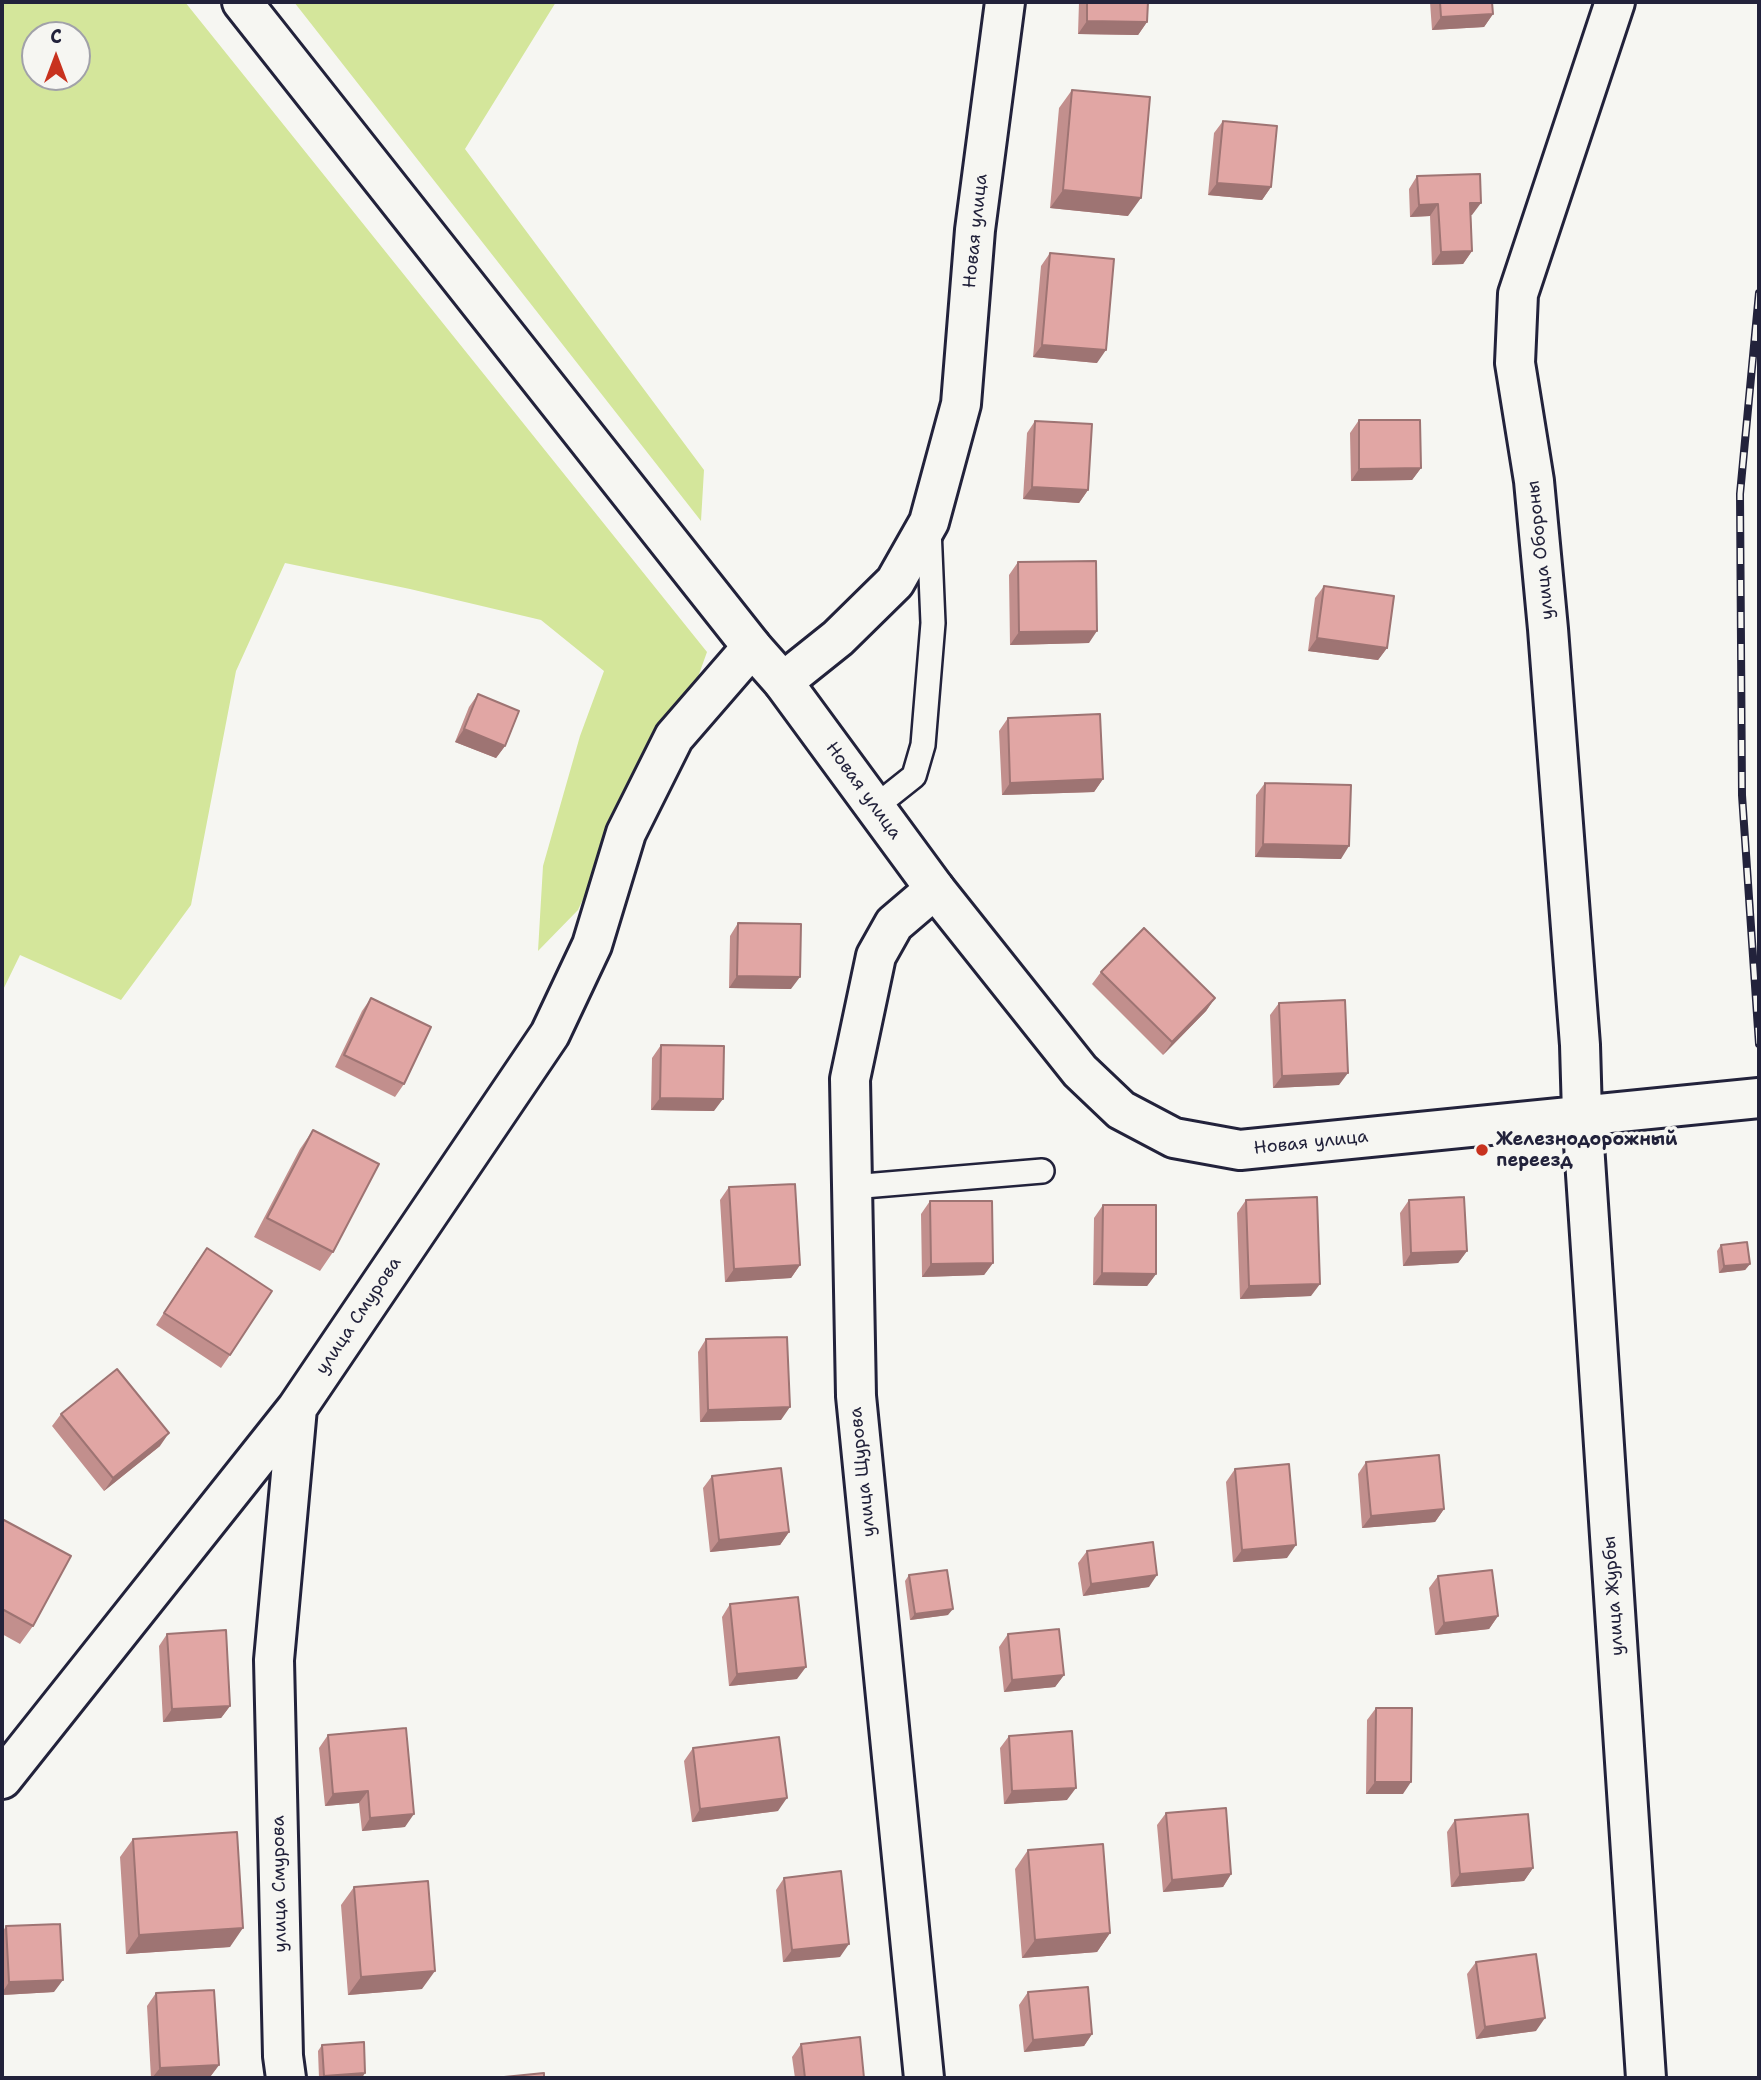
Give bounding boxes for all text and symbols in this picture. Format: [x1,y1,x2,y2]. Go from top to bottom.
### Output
north arrow [21,21,91,91]
text: С [50,24,62,49]
street label: Новая улица [959,173,993,289]
street label: улица Обороны [1523,479,1559,621]
street label: Новая улица [820,738,906,844]
street label: Новая улица [1253,1126,1369,1160]
place label: Железнодорожный переезд [1496,1129,1677,1172]
marker: Железнодорожный переезд [1474,1142,1490,1158]
street label: улица Смурова [312,1253,406,1379]
street label: улица Щурова [845,1406,881,1538]
street label: улица Журбы [1599,1535,1629,1657]
street label: улица Смурова [268,1815,292,1953]

